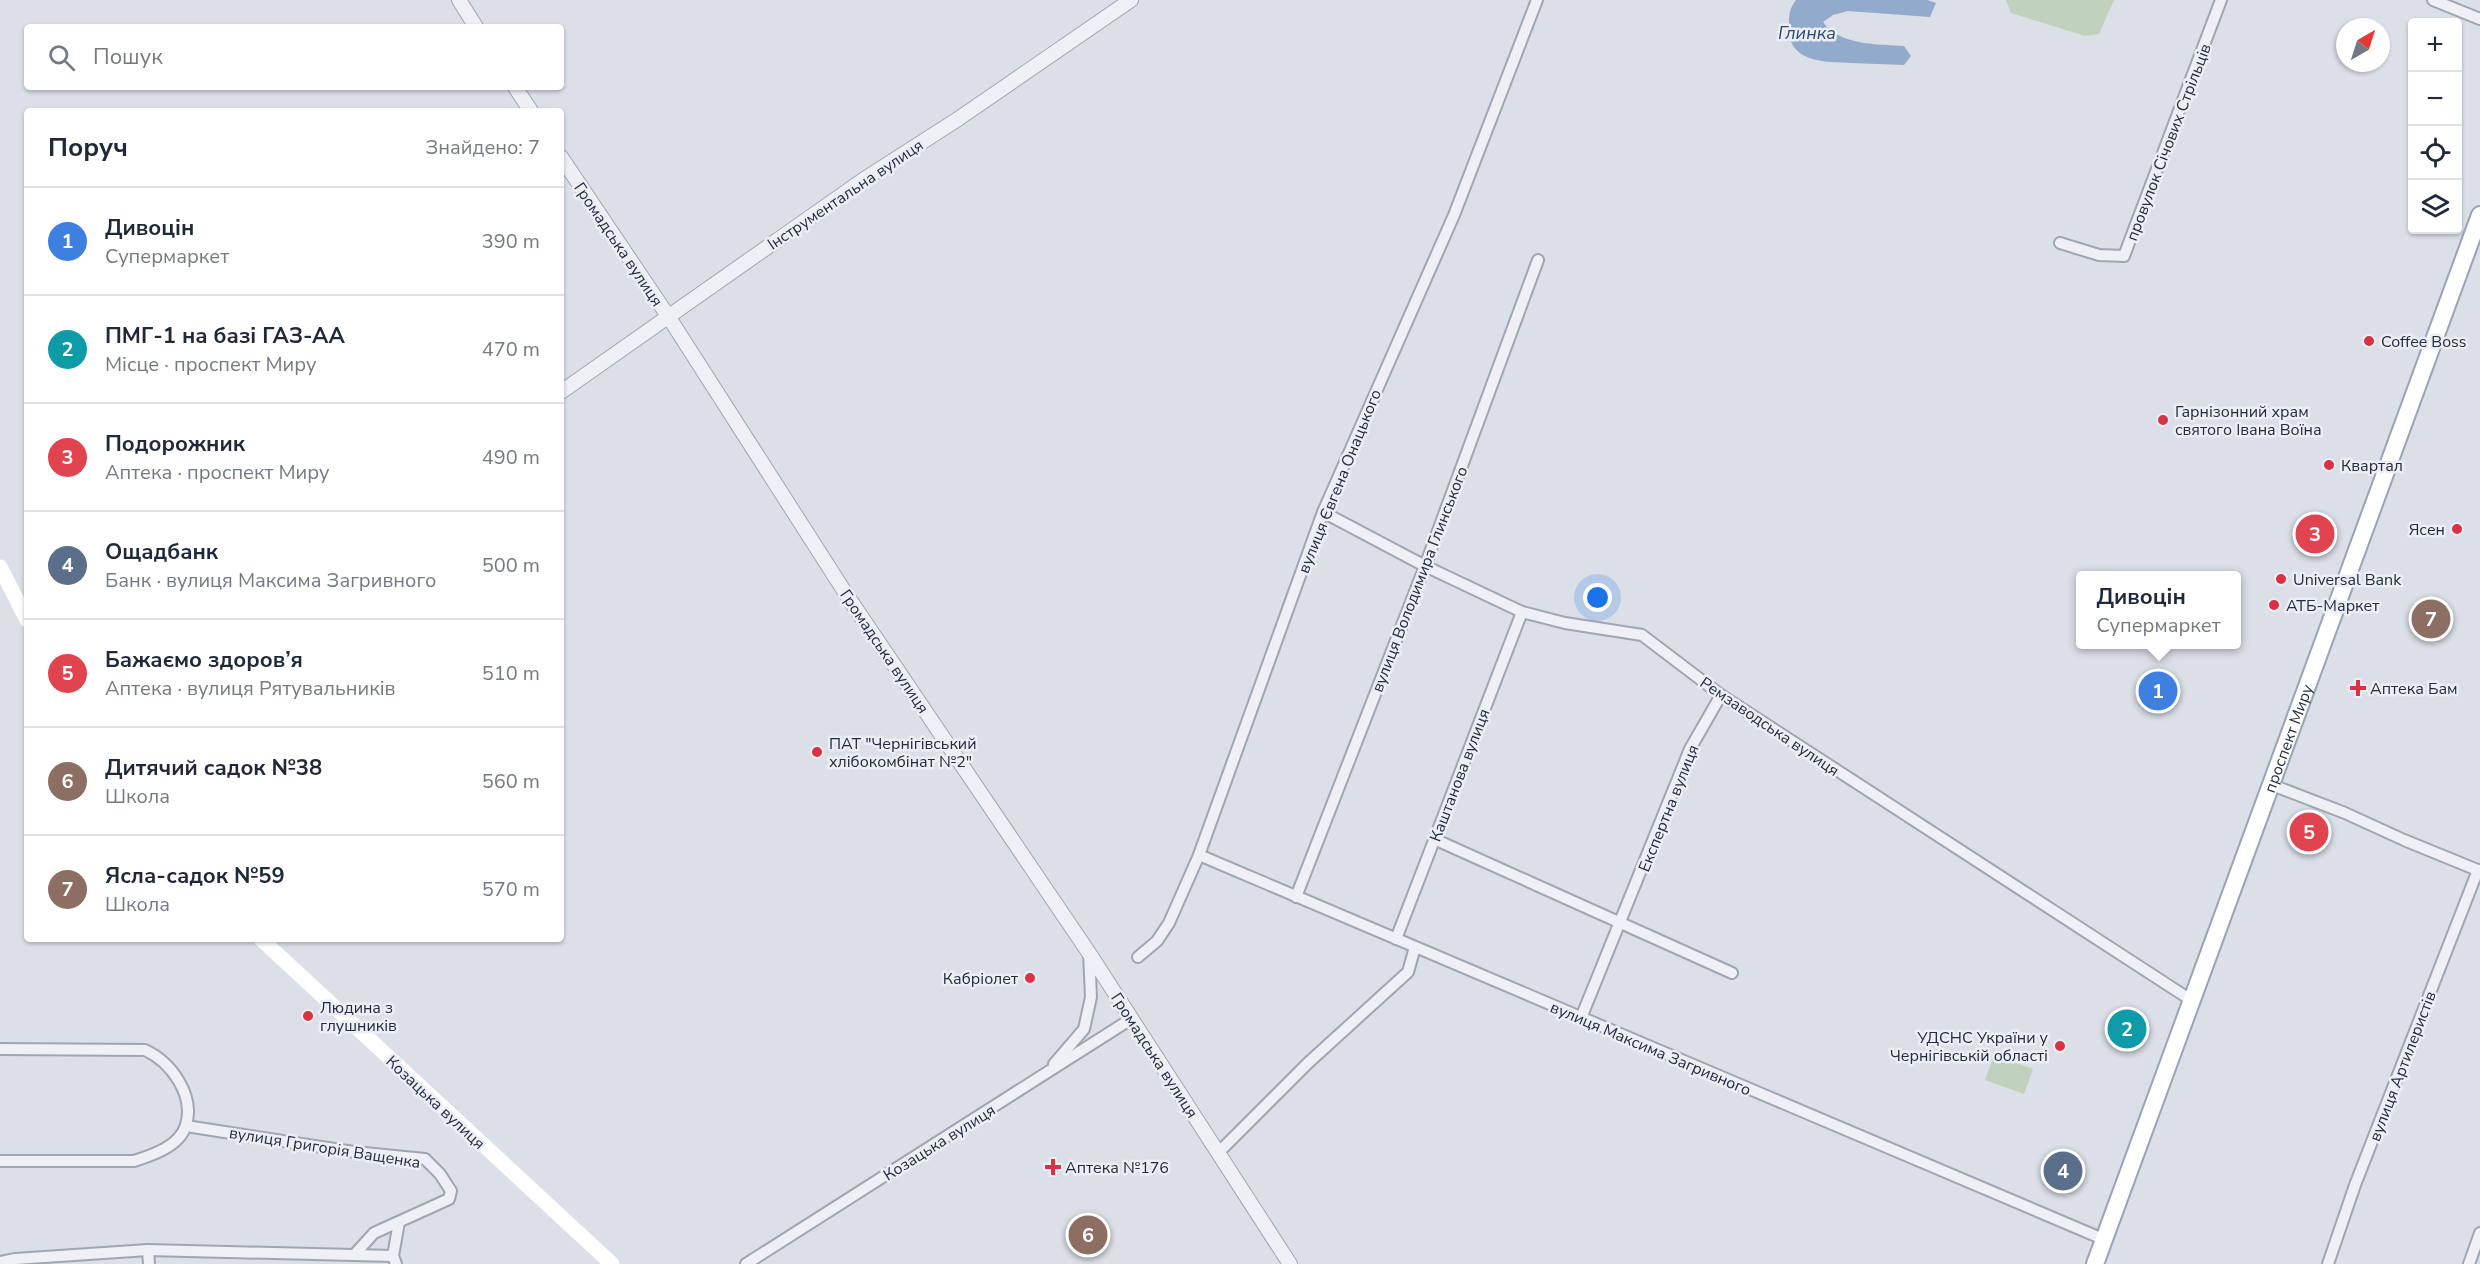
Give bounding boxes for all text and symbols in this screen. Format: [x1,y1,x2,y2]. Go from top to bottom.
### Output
north arrow [2336,18,2390,72]
map controls [2408,18,2462,234]
button: + [2408,18,2462,72]
water label: Глинка [1778,21,1836,45]
search box [24,24,564,90]
street label: провулок Січових Стрільців [2121,40,2217,244]
icon: search [45,41,78,74]
text: Пошук [93,42,163,72]
button: − [2408,72,2462,126]
button: locate [2408,126,2462,180]
text: Поруч [48,130,128,165]
text: Знайдено: 7 [426,134,540,161]
street label: Інструментальна вулиця [763,134,928,255]
street label: Громадська вулиця [568,178,668,311]
button: layers [2408,180,2462,234]
text: Дивоцін [105,213,194,243]
text: 1 [62,228,74,255]
text: 390 m [482,228,540,255]
text: Супермаркет [105,243,229,270]
text: ПМГ-1 на базі ГАЗ-АА [105,321,345,351]
place label: Coffee Boss [2381,331,2466,353]
marker: Coffee Boss [2362,334,2376,348]
text: 2 [62,336,74,363]
text: 470 m [482,336,540,363]
text: Місце · проспект Миру [105,351,316,378]
street label: вулиця Євгена Онацького [1293,386,1387,577]
place label: Гарнізонний храм святого Івана Воїна [2175,401,2322,441]
marker: Гарнізонний храм святого Івана Воїна [2156,413,2170,427]
text: Подорожник [105,429,245,459]
text: 3 [62,444,74,471]
text: 490 m [482,444,540,471]
place label: Квартал [2341,455,2403,477]
marker: Квартал [2322,458,2336,472]
text: Аптека · проспект Миру [105,459,329,486]
street label: вулиця Володимира Глинського [1367,463,1473,695]
pin: 3 [2296,512,2334,556]
place label: Ясен [2409,519,2445,541]
marker: Ясен [2450,522,2464,536]
text: Ощадбанк [105,537,218,567]
text: 4 [62,552,74,579]
text: 500 m [482,552,540,579]
text: Банк · вулиця Максима Загривного [105,567,436,594]
place label: Universal Bank [2293,569,2402,591]
popup [2076,571,2241,649]
marker: Universal Bank [2274,572,2288,586]
text: Дивоцін [2096,582,2186,612]
your location [1583,583,1612,612]
street label: Громадська вулиця [834,585,934,718]
place label: АТБ-Маркет [2286,595,2380,617]
pin: 7 [2412,596,2450,642]
marker: АТБ-Маркет [2267,598,2281,612]
text: Супермаркет [2096,612,2221,639]
text: Бажаємо здоров’я [105,645,303,675]
text: 5 [62,660,74,687]
text: 510 m [482,660,540,687]
pin: 1 [2138,668,2178,714]
street label: Ремзаводська вулиця [1695,672,1843,782]
text: Аптека · вулиця Рятувальників [105,675,395,702]
place label: Аптека Бам [2370,678,2458,700]
street label: проспект Миру [2259,681,2319,796]
marker: Аптека Бам [2351,681,2365,695]
street label: Каштанова вулиця [1424,706,1495,845]
place label: ПАТ "Чернігівський хлібокомбінат №2" [829,733,977,773]
street label: Експертна вулиця [1633,741,1704,875]
marker: ПАТ "Чернігівський хлібокомбінат №2" [810,745,824,759]
text: Дитячий садок №38 [105,753,322,783]
text: 6 [62,768,74,795]
text: 560 m [482,768,540,795]
text: Школа [105,783,170,810]
pin: 5 [2290,810,2328,854]
text: Ясла-садок №59 [105,861,285,891]
text: 7 [62,876,74,903]
text: 570 m [482,876,540,903]
text: Школа [105,891,170,918]
place label: Кабріолет [943,968,1019,990]
marker: Кабріолет [1023,971,1037,985]
street label: вулиця Артилеристів [2364,988,2442,1145]
street label: Громадська вулиця [1105,989,1203,1122]
place label: Людина з глушників [320,997,397,1037]
street label: вулиця Максима Загривного [1547,997,1754,1101]
pin: 2 [2108,1006,2146,1052]
marker: Людина з глушників [301,1009,315,1023]
place label: УДСНС України у Чернігівській області [1890,1027,2049,1067]
marker: УДСНС України у Чернігівській області [2053,1039,2067,1053]
street label: Козацька вулиця [381,1051,490,1155]
street label: Козацька вулиця [879,1099,1000,1186]
street label: вулиця Григорія Ващенка [228,1122,422,1174]
pin: 4 [2044,1148,2082,1194]
place label: Аптека №176 [1065,1157,1169,1179]
marker: Аптека №176 [1046,1160,1060,1174]
pin: 6 [1068,1212,1108,1258]

